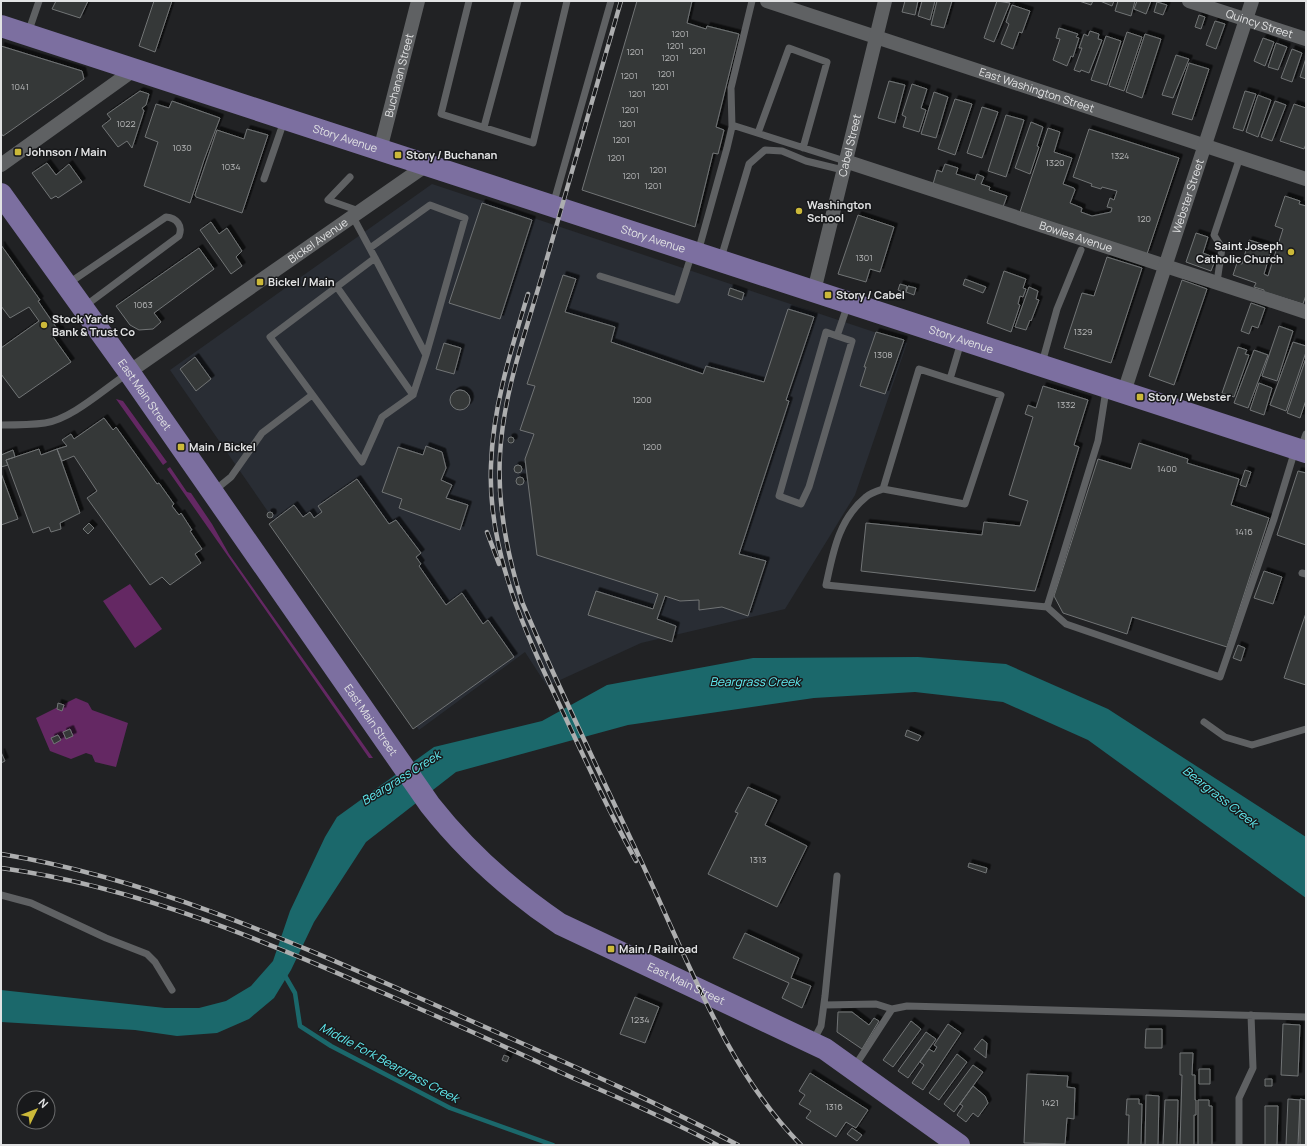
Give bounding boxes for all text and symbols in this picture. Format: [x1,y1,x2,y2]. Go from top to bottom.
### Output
street label: Quincy Street [1224,5,1295,41]
house number: 1201 [671,27,689,40]
street label: Buchanan Street [381,32,416,119]
house number: 1201 [666,39,684,52]
house number: 1201 [688,44,706,57]
house number: 1201 [626,45,644,58]
house number: 1201 [661,51,679,64]
street label: East Washington Street [977,64,1096,116]
house number: 1201 [657,67,675,80]
house number: 1201 [620,69,638,82]
house number: 1041 [11,80,29,93]
house number: 1201 [651,80,669,93]
house number: 1201 [628,87,646,100]
house number: 1201 [621,103,639,116]
street label: Cabel Street [834,112,864,178]
house number: 1022 [116,117,136,130]
house number: 1201 [618,117,636,130]
street label: Story Avenue [311,120,380,156]
house number: 1201 [612,133,630,146]
house number: 1030 [172,141,192,154]
place label: Johnson / Main [26,144,107,159]
marker: Johnson / Main [13,147,23,157]
place label: Story / Buchanan [406,147,498,162]
house number: 1324 [1111,149,1129,162]
marker: Story / Buchanan [393,150,403,160]
house number: 1201 [607,151,625,164]
house number: 1320 [1045,156,1065,169]
street label: Webster Street [1168,157,1207,235]
house number: 1034 [221,160,241,173]
house number: 1201 [649,163,667,176]
house number: 1201 [622,169,640,182]
house number: 1201 [644,179,662,192]
place label: Washington School [807,197,871,225]
marker: Washington School [794,206,804,216]
house number: 120 [1137,212,1151,225]
street label: Bickel Avenue [285,214,351,266]
street label: Bowles Avenue [1038,217,1115,255]
street label: Story Avenue [619,221,688,256]
place label: Saint Joseph Catholic Church [1196,238,1283,266]
marker: Saint Joseph Catholic Church [1286,247,1296,257]
house number: 1301 [855,251,873,264]
place label: Bickel / Main [268,274,335,289]
marker: Bickel / Main [255,277,265,287]
place label: Story / Cabel [836,287,905,302]
marker: Story / Cabel [823,290,833,300]
house number: 1063 [133,298,153,311]
place label: Stock Yards Bank & Trust Co [52,311,135,339]
marker: Stock Yards Bank & Trust Co [39,320,49,330]
street label: Story Avenue [927,321,996,357]
house number: 1329 [1073,325,1093,338]
house number: 1308 [873,348,893,361]
street label: East Main Street [115,356,175,433]
place label: Story / Webster [1148,389,1231,404]
marker: Story / Webster [1135,392,1145,402]
house number: 1200 [632,393,652,406]
house number: 1332 [1057,398,1075,411]
place label: Main / Bickel [189,439,256,454]
house number: 1200 [642,440,662,453]
marker: Main / Bickel [176,442,186,452]
house number: 1400 [1157,462,1177,475]
house number: 1416 [1235,525,1253,538]
water label: Beargrass Creek [710,673,802,690]
street label: East Main Street [341,681,401,758]
water label: Beargrass Creek [358,745,445,809]
water label: Beargrass Creek [1179,762,1263,832]
house number: 1313 [750,853,767,866]
place label: Main / Railroad [619,941,698,956]
marker: Main / Railroad [606,944,616,954]
street label: East Main Street [645,958,727,1008]
house number: 1234 [631,1013,649,1026]
water label: Middle Fork Beargrass Creek [317,1019,464,1108]
north arrow [16,1090,56,1130]
text: N [35,1095,52,1111]
house number: 1421 [1041,1096,1059,1109]
house number: 1316 [825,1100,843,1113]

